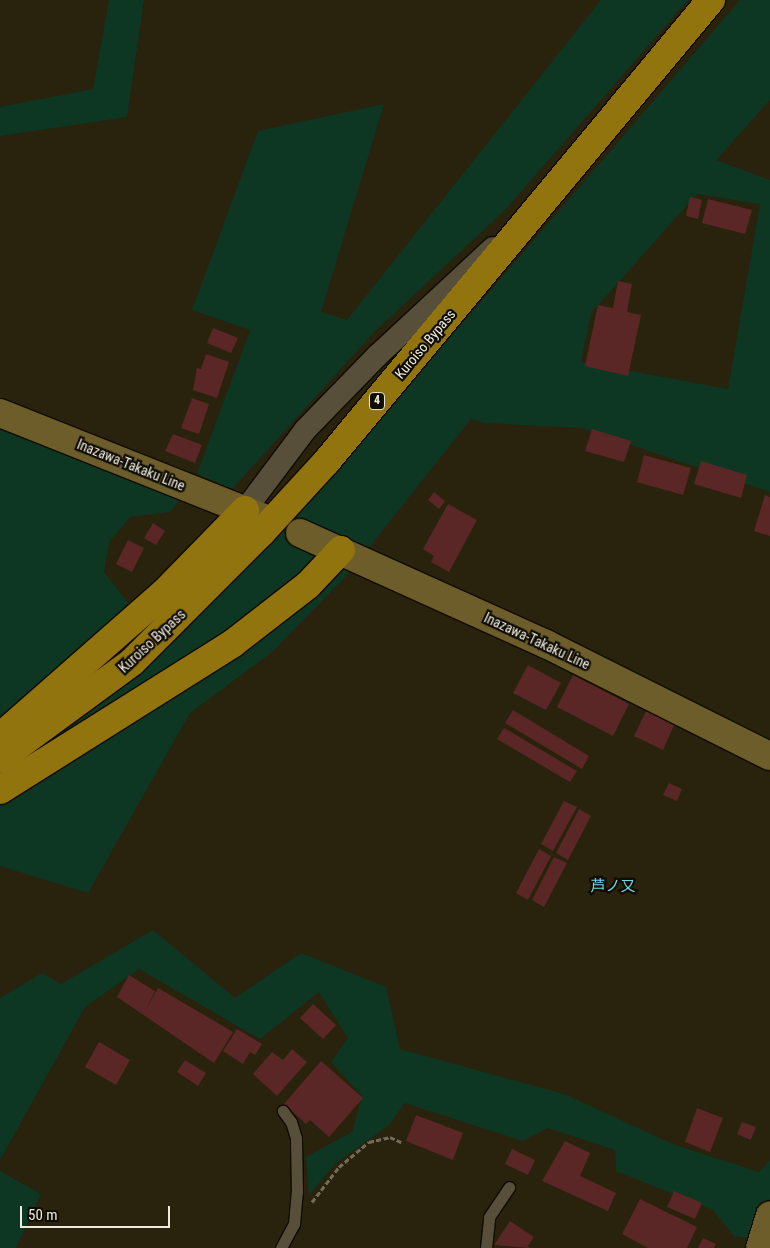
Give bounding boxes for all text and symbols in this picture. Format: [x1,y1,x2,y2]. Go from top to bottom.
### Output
street label: Kuroiso Bypass [391,306,459,382]
road number: 4 [368,392,386,411]
street label: Inazawa-Takaku Line [75,436,187,494]
street label: Kuroiso Bypass [115,606,189,676]
street label: Inazawa-Takaku Line [481,609,593,673]
district label: 芦ノ又 [591,878,635,896]
scale bar [22,1196,172,1228]
text: 50 m [28,1206,58,1224]

